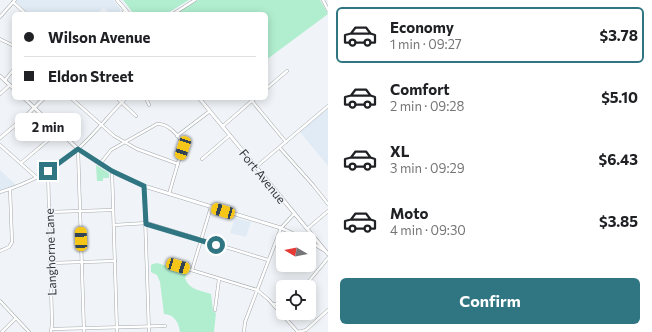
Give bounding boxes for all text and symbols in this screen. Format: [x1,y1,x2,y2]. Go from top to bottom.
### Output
icon: car [342,17,378,53]
text: Economy [390,18,454,36]
text: $3.78 [600,26,638,44]
text: Wilson Avenue [48,28,150,46]
text: 1 min · 09:27 [390,36,462,52]
text: Eldon Street [48,67,134,85]
icon: car [342,79,378,115]
text: Comfort [390,80,450,98]
text: $5.10 [601,88,638,106]
text: 2 min · 09:28 [390,98,464,114]
callout: 2 min [15,113,81,141]
text: 2 min [32,119,64,135]
car [174,135,192,161]
icon: car [342,141,378,177]
text: XL [390,142,409,160]
street label: Fort Avenue [237,146,289,206]
text: $6.43 [599,150,638,168]
text: 3 min · 09:29 [390,160,465,176]
route end [39,162,57,180]
car [210,202,236,220]
icon: car [342,203,378,239]
text: Moto [390,204,429,222]
street label: Langhorne Lane [41,208,59,296]
text: $3.85 [599,212,638,230]
text: 4 min · 09:30 [390,222,466,238]
car [75,227,87,251]
north arrow [276,232,316,272]
map controls [276,232,316,320]
route start [207,236,225,254]
car [165,257,191,275]
button: Confirm [340,278,640,324]
button: locate [276,280,316,320]

